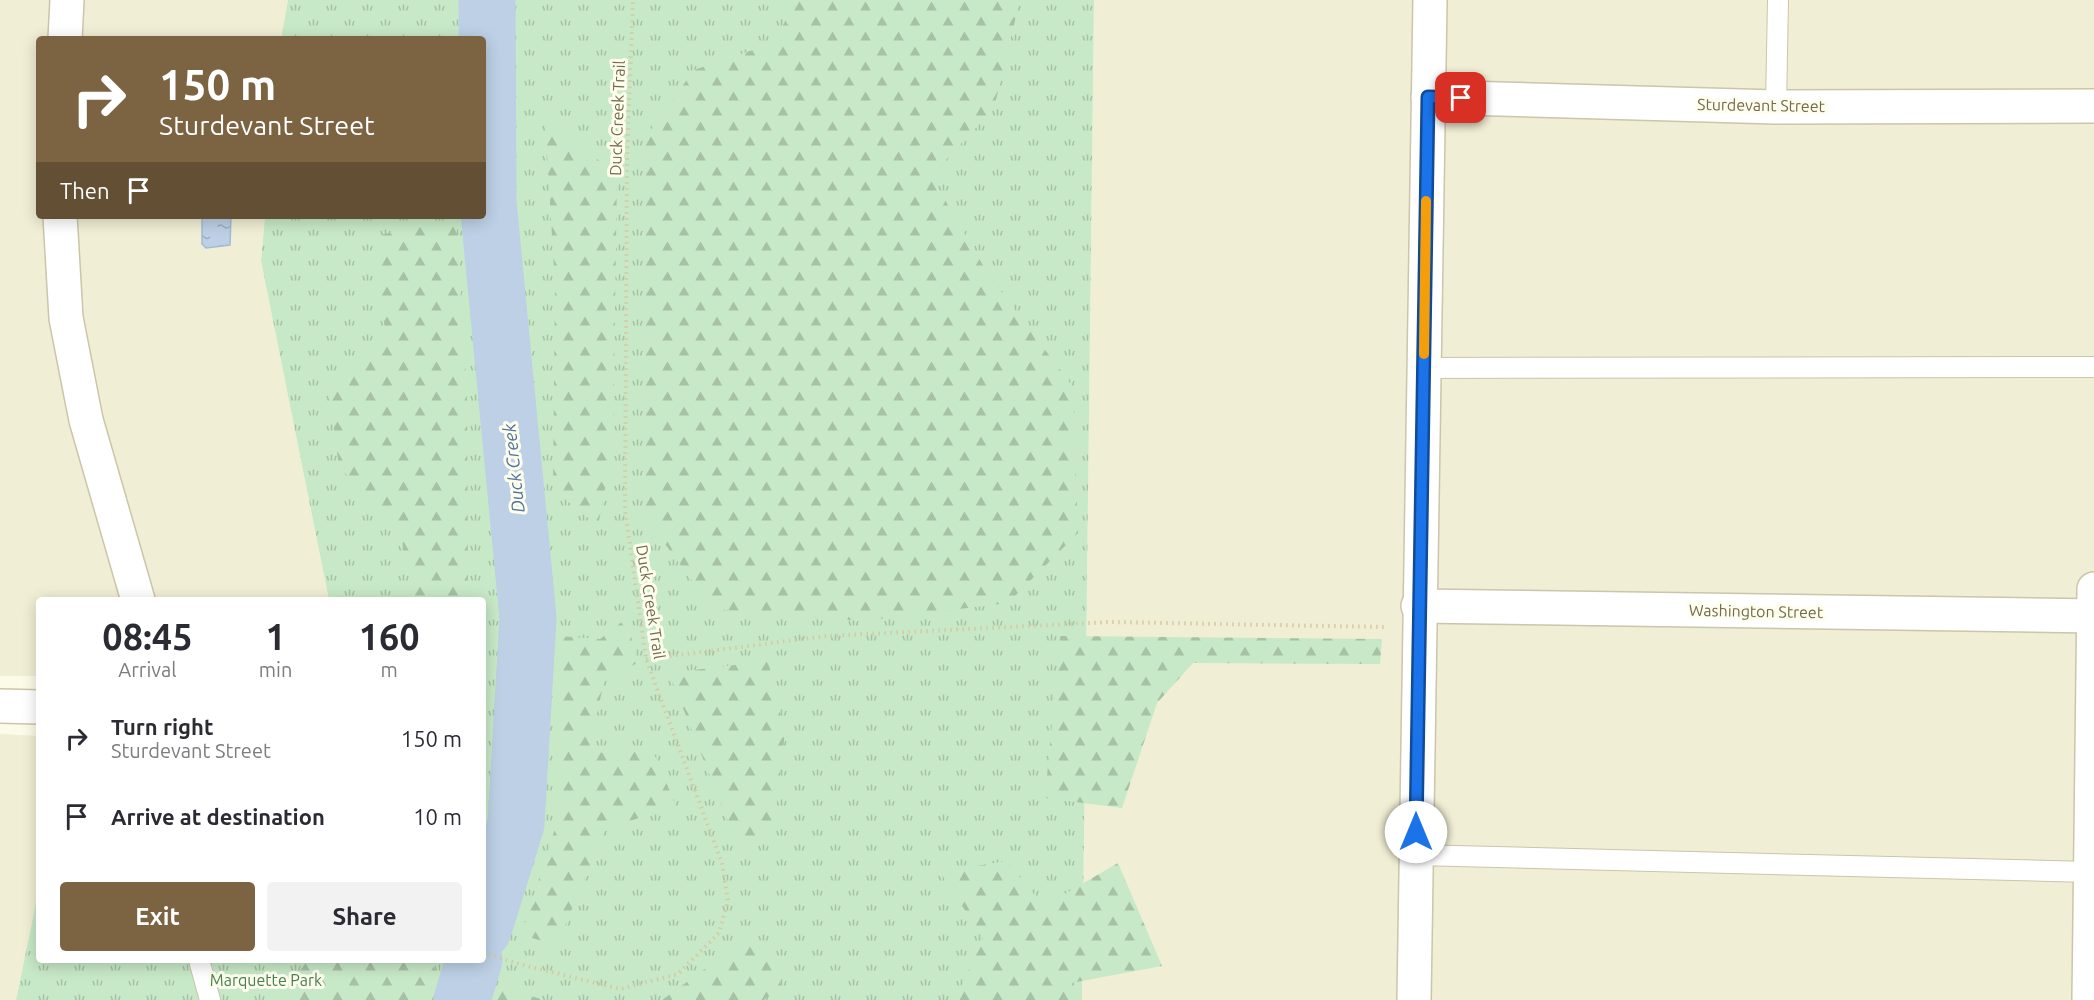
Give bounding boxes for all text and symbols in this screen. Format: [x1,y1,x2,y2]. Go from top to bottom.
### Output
icon: right [60,60,138,138]
street label: Duck Creek Trail [606,60,628,176]
text: 150 m [159,61,276,108]
pin [1435,72,1486,123]
icon: arrive [1444,81,1477,114]
street label: Sturdevant Street [1697,95,1826,115]
text: Sturdevant Street [159,110,375,140]
icon: arrive [122,174,155,207]
text: Then [60,178,110,203]
water label: Duck Creek [498,422,528,514]
street label: Duck Creek Trail [633,544,669,660]
street label: Washington Street [1689,601,1824,621]
text: 08:45 [102,616,192,657]
text: 1 [265,616,286,657]
text: 160 [359,616,420,657]
text: Arrival [118,658,177,681]
text: min [259,658,292,681]
text: m [381,658,398,681]
text: Turn right [111,714,213,739]
icon: right [60,722,93,755]
text: 150 m [401,726,462,751]
text: Sturdevant Street [111,739,271,762]
icon: arrive [60,800,93,833]
position arrow [1384,800,1448,864]
text: Arrive at destination [111,804,325,829]
text: 10 m [413,804,462,829]
button: Exit [60,882,255,951]
button: Share [267,882,462,951]
park label: Marquette Park [210,971,322,989]

